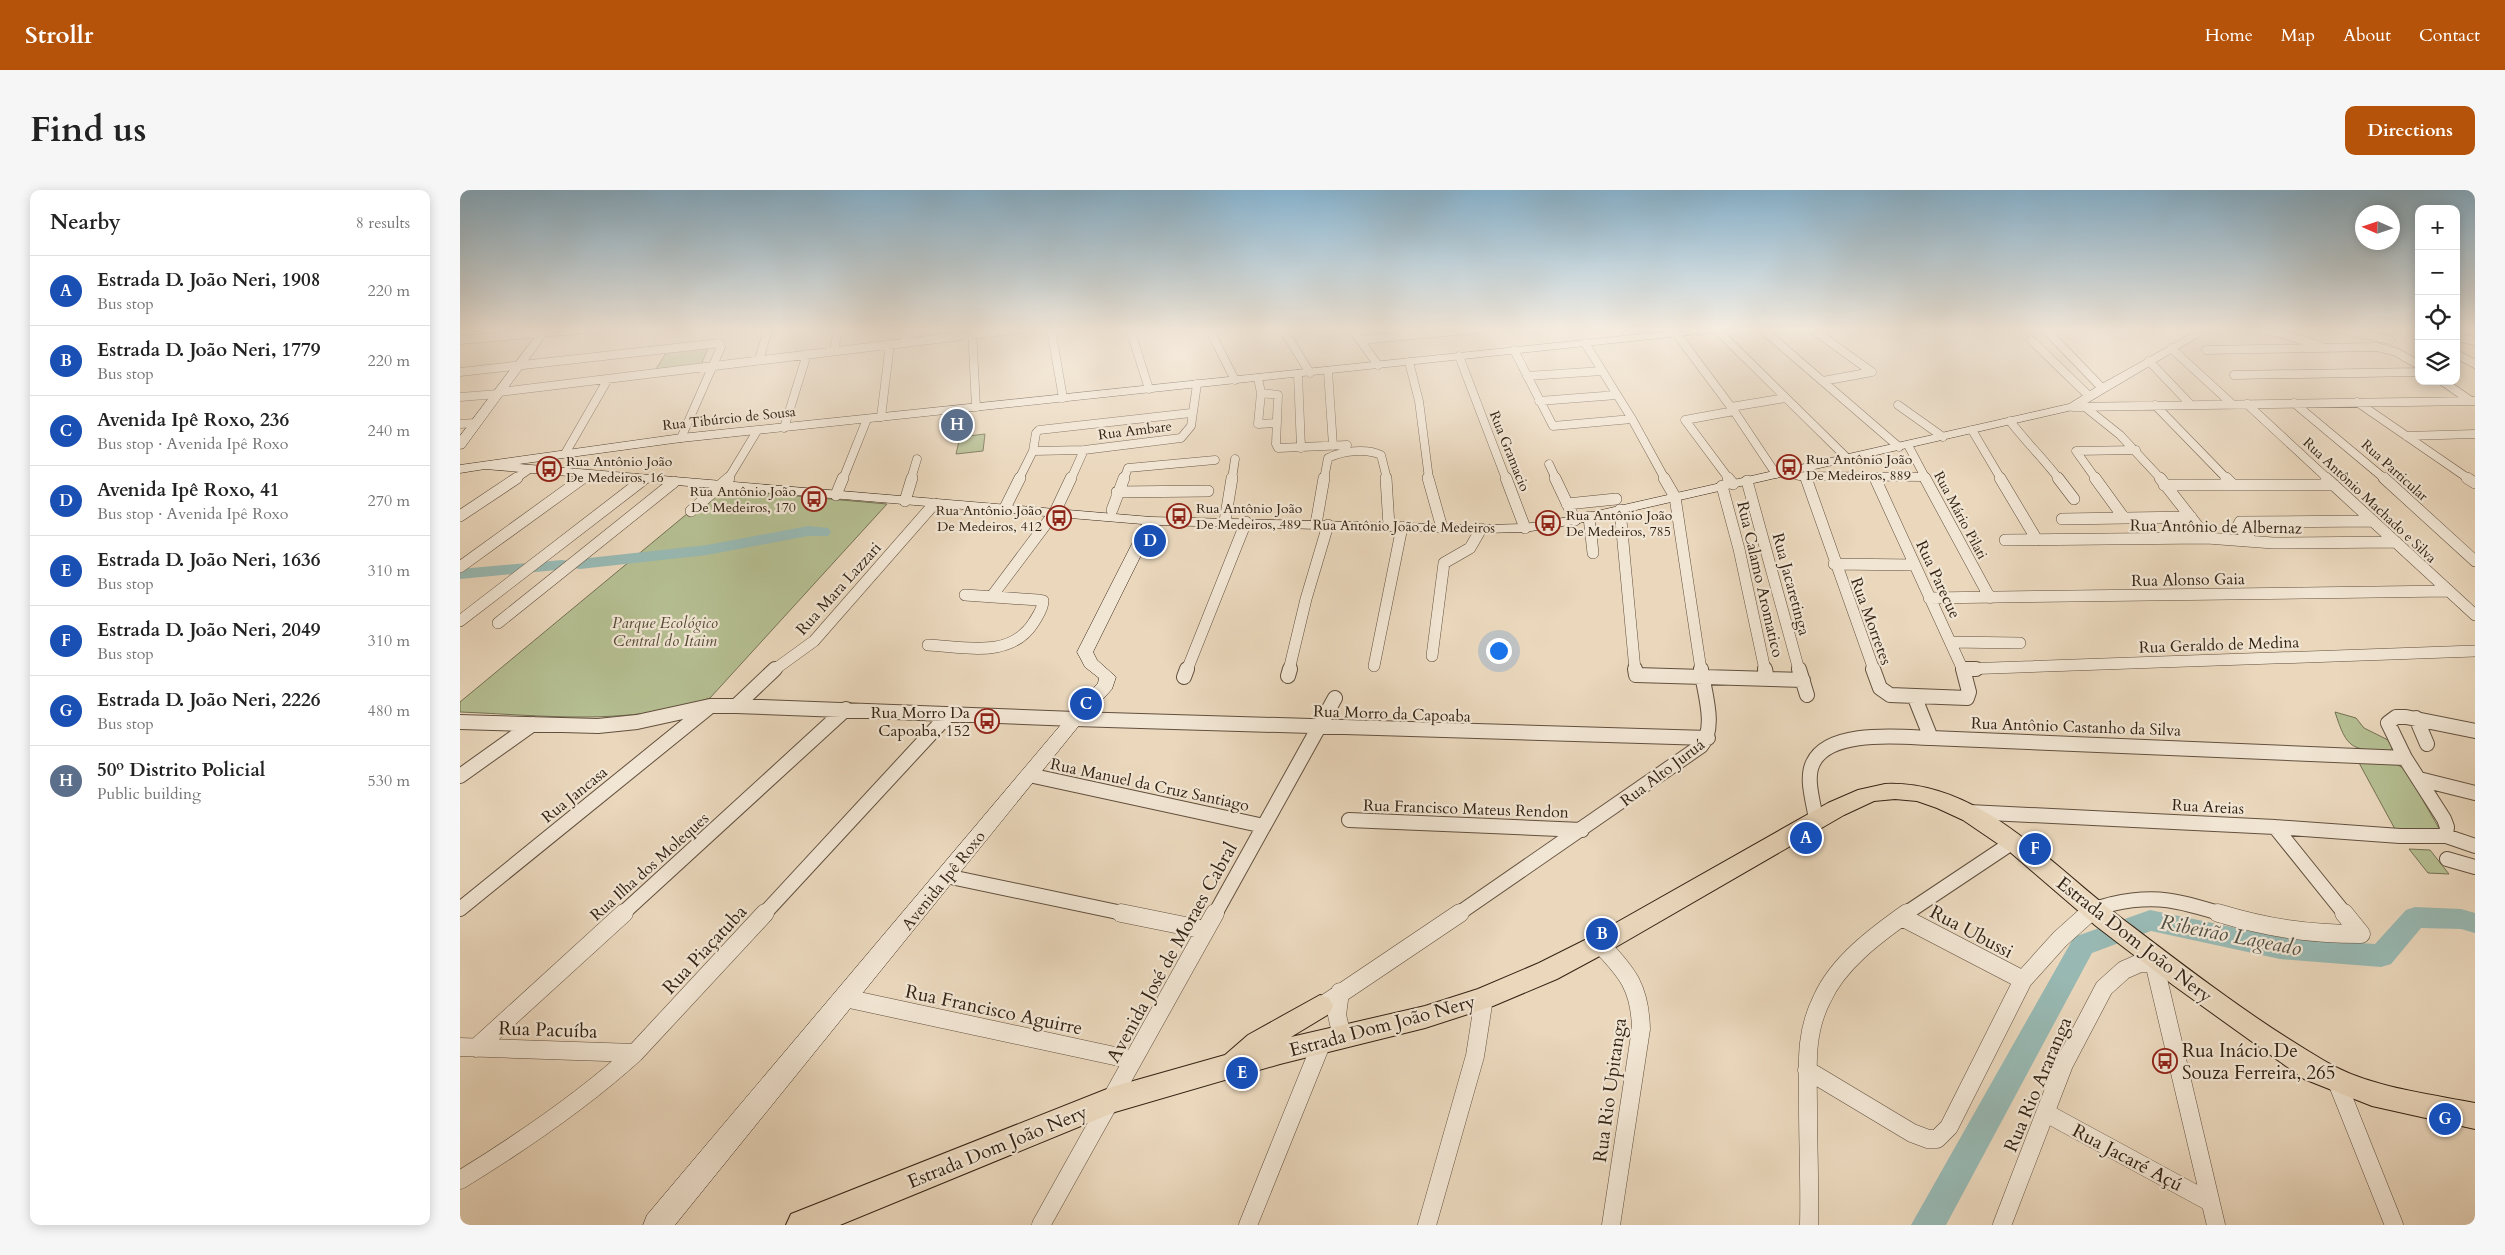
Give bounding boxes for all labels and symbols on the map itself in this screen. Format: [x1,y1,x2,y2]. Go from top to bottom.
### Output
north arrow [2355,205,2400,250]
street label: Rua Tibúrcio de Sousa [661,402,797,435]
pin: H [941,406,973,444]
street label: Rua Gramacio [1485,408,1534,495]
street label: Rua Ambare [1097,417,1173,444]
street label: Rua Antônio Machado e Silva [2299,433,2441,567]
street label: Rua Particular [2357,435,2433,506]
place label: Rua Antônio João De Medeiros, 889 [1806,450,1913,485]
place label: Rua Antônio João De Medeiros, 16 [566,452,673,487]
bus stop icon: Rua Antônio João De Medeiros, 889 [1776,454,1802,480]
bus stop icon: Rua Antônio João De Medeiros, 16 [536,456,562,482]
street label: Rua Mário Pilati [1929,468,1992,563]
place label: Rua Antônio João De Medeiros, 170 [690,482,796,517]
bus stop icon: Rua Antônio João De Medeiros, 170 [801,486,827,512]
place label: Rua Antônio João De Medeiros, 489 [1196,499,1303,534]
street label: Rua Calamo Aromatico [1731,499,1789,660]
place label: Rua Antônio João De Medeiros, 412 [936,501,1042,536]
bus stop icon: Rua Antônio João De Medeiros, 489 [1166,503,1192,529]
bus stop icon: Rua Antônio João De Medeiros, 412 [1046,505,1072,531]
place label: Rua Antônio João De Medeiros, 785 [1566,506,1673,541]
bus stop icon: Rua Antônio João De Medeiros, 785 [1535,510,1561,536]
street label: Rua Antônio de Albernaz [2130,514,2302,540]
street label: Rua Antônio João de Medeiros [1313,515,1496,538]
pin: D [1134,522,1166,560]
street label: Rua Jacaretinga [1767,531,1815,638]
street label: Rua Mara Lazzari [791,537,887,640]
street label: Rua Parecue [1910,537,1966,622]
street label: Rua Alonso Gaia [2131,568,2245,592]
street label: Rua Morretes [1845,575,1897,668]
park label: Parque Ecológico Central do Itaim [612,612,719,652]
street label: Rua Geraldo de Medina [2138,631,2300,659]
your location [1486,638,1512,664]
pin: C [1070,685,1102,723]
street label: Rua Morro da Capoaba [1313,700,1471,728]
place label: Rua Morro Da Capoaba, 152 [871,702,970,742]
bus stop icon: Rua Morro Da Capoaba, 152 [974,708,1000,734]
street label: Rua Antônio Castanho da Silva [1970,712,2182,742]
street label: Rua Alto Juruá [1616,734,1709,812]
street label: Rua Manuel da Cruz Santiago [1048,753,1252,817]
street label: Rua Jancasa [537,761,612,828]
street label: Rua Francisco Mateus Rendon [1363,794,1569,824]
street label: Rua Areias [2171,794,2245,820]
street label: Rua Ilha dos Moleques [586,808,714,926]
pin: A [1790,819,1822,857]
street label: Avenida Ipê Roxo [897,826,991,935]
pin: F [2019,830,2051,868]
street label: Avenida José de Moraes Cabral [1100,837,1243,1067]
street label: Estrada Dom João Nery [2051,871,2218,1009]
street label: Rua Piaçatuba [657,899,753,1000]
street label: Rua Ubussi [1925,899,2018,965]
water label: Ribeirão Lageado [2158,908,2304,963]
pin: B [1586,915,1618,953]
street label: Rua Francisco Aguirre [903,978,1085,1041]
street label: Estrada Dom João Nery [1286,989,1478,1063]
street label: Rua Rio Araranga [1998,1013,2078,1156]
street label: Rua Pacuíba [498,1015,598,1045]
street label: Rua Rio Upitanga [1587,1016,1633,1164]
place label: Rua Inácio De Souza Ferreira, 265 [2182,1038,2336,1086]
bus stop icon: Rua Inácio De Souza Ferreira, 265 [2152,1048,2178,1074]
pin: E [1226,1054,1258,1092]
street label: Estrada Dom João Nery [904,1099,1091,1195]
pin: G [2429,1100,2461,1138]
street label: Rua Jacaré Açú [2068,1118,2187,1198]

